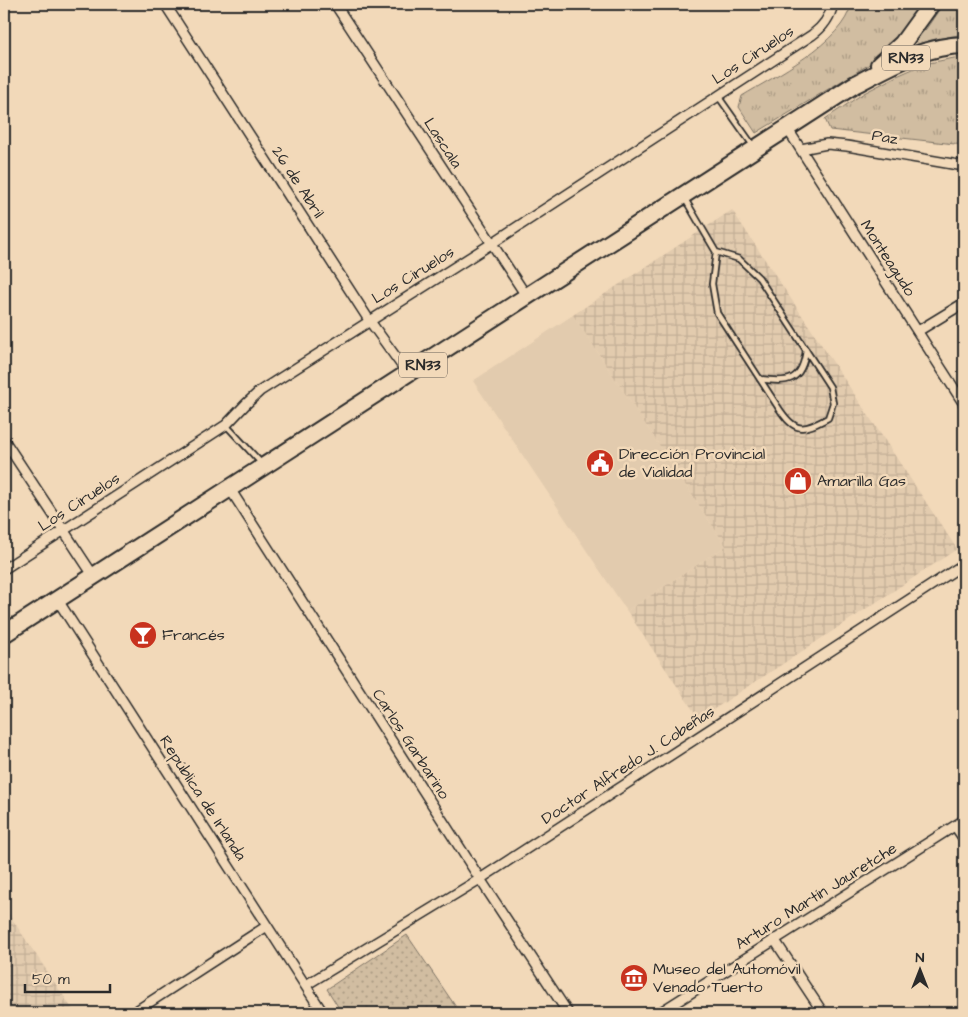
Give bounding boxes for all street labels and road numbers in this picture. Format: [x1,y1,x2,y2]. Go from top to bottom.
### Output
street label: Los Ciruelos [708,20,798,90]
road number: RN33 [882,46,930,70]
street label: Lascala [418,113,468,173]
street label: Paz [870,124,900,150]
street label: 26 de Abril [266,142,330,222]
street label: Monteagudo [854,215,921,301]
street label: Los Ciruelos [368,241,458,309]
road number: RN33 [399,352,447,378]
street label: Los Ciruelos [34,467,124,537]
street label: Carlos Garbarino [367,684,455,804]
street label: Doctor Alfredo J. Cobeñas [537,701,719,829]
street label: República de Irlanda [154,731,252,865]
street label: Arturo Martín Jauretche [731,837,901,955]

